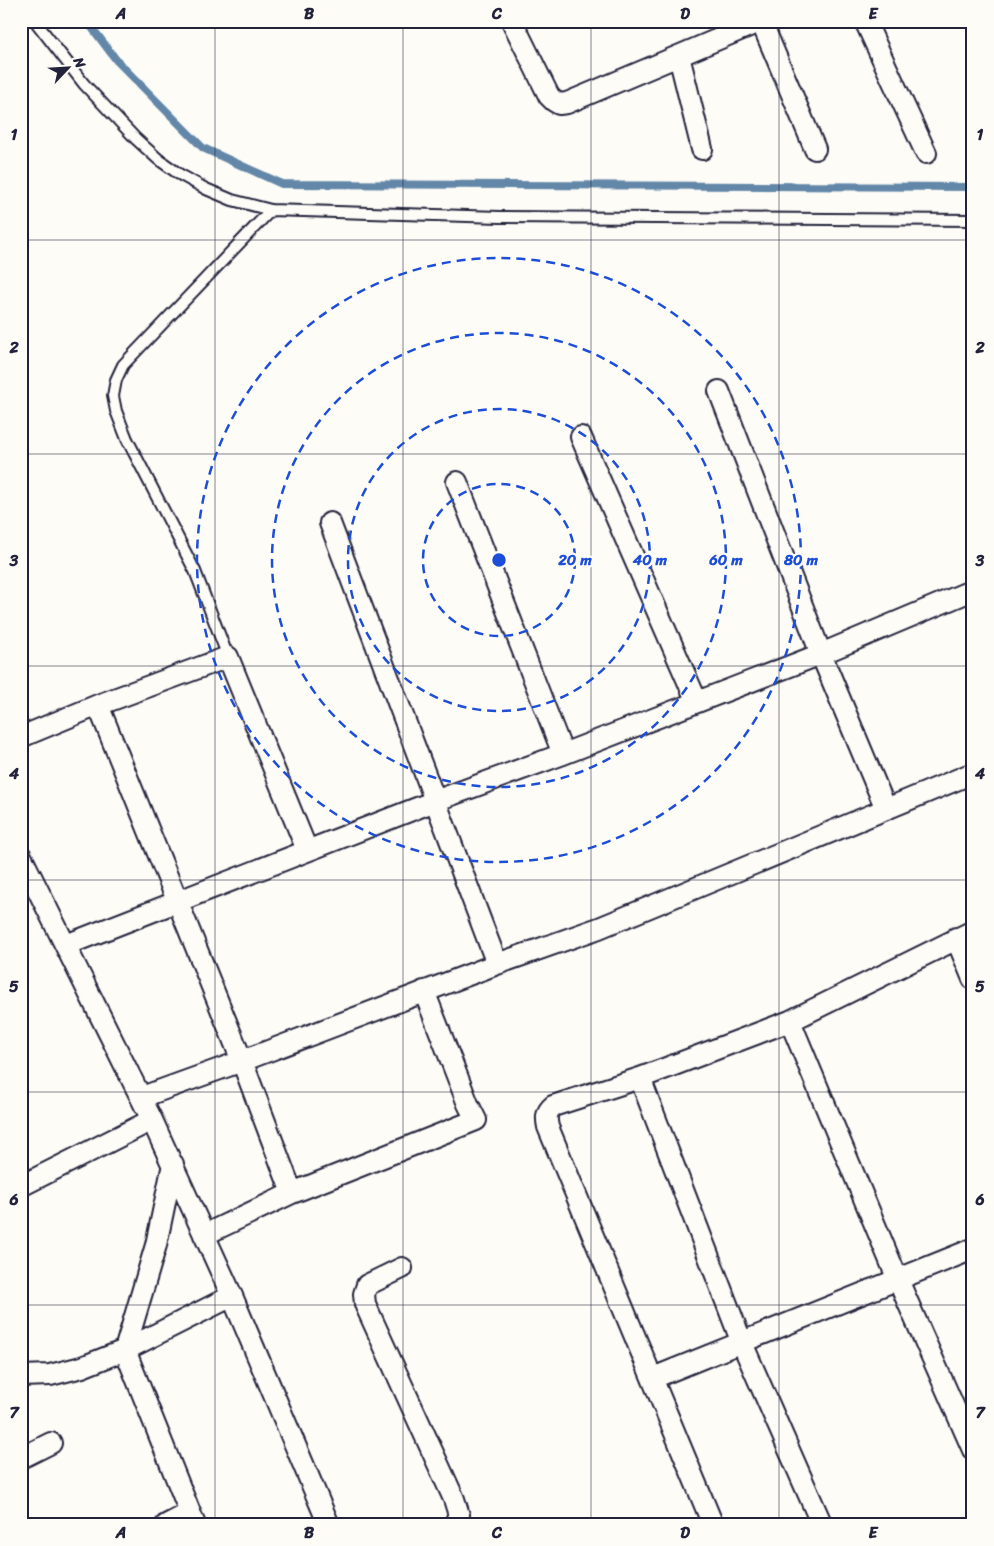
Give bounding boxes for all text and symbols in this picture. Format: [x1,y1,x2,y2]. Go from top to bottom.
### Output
text: A [115,0,126,28]
text: B [304,0,315,28]
text: C [491,0,503,28]
text: D [680,0,690,28]
text: E [869,0,879,28]
north arrow [42,42,92,92]
text: N [66,52,93,73]
text: 1 [11,120,18,149]
text: 1 [977,120,984,149]
text: 2 [8,333,19,362]
text: 2 [974,333,985,362]
text: 3 [9,546,19,575]
text: 3 [975,546,985,575]
text: 20 m [557,547,592,573]
text: 40 m [632,547,668,573]
text: 60 m [708,547,743,573]
text: 80 m [783,547,818,573]
centre of rings [490,551,508,569]
text: 4 [8,759,19,788]
text: 4 [974,759,985,788]
text: 5 [9,972,19,1001]
text: 5 [975,972,985,1001]
text: 6 [8,1185,19,1214]
text: 6 [974,1185,985,1214]
text: 7 [9,1398,20,1427]
text: 7 [975,1398,986,1427]
text: A [115,1518,126,1546]
text: B [304,1518,315,1546]
text: C [491,1518,503,1546]
text: D [680,1518,690,1546]
text: E [869,1518,879,1546]

